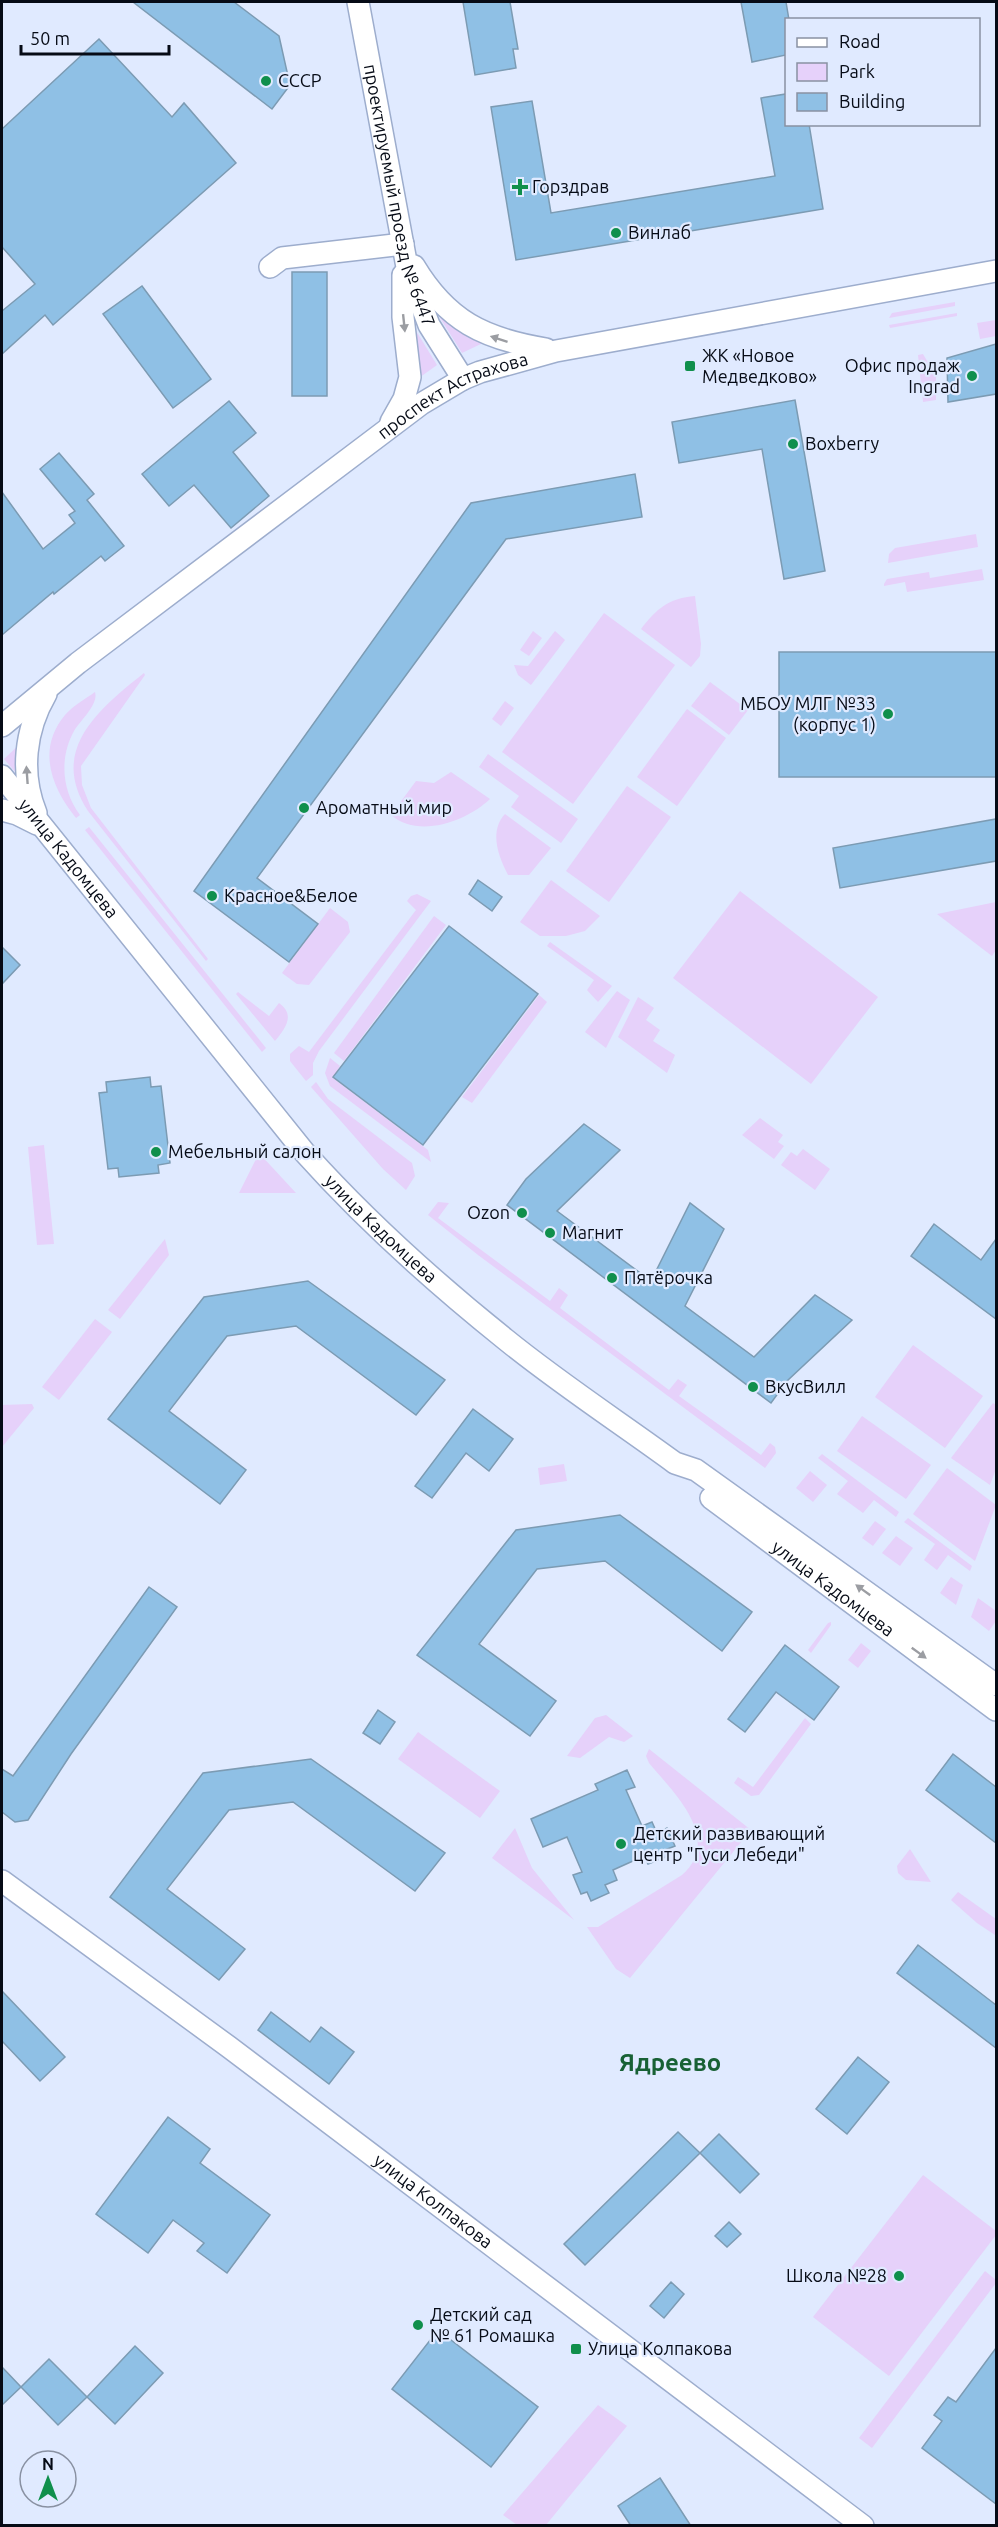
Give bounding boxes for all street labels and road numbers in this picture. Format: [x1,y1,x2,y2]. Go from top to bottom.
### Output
street label: проектируемый проезд № 6447 [361,62,440,329]
street label: проспект Астрахова [373,348,530,442]
street label: улица Кадомцева [15,794,123,922]
street label: улица Кадомцева [321,1170,441,1286]
street label: улица Кадомцева [768,1536,899,1640]
street label: улица Колпакова [370,2149,497,2252]

